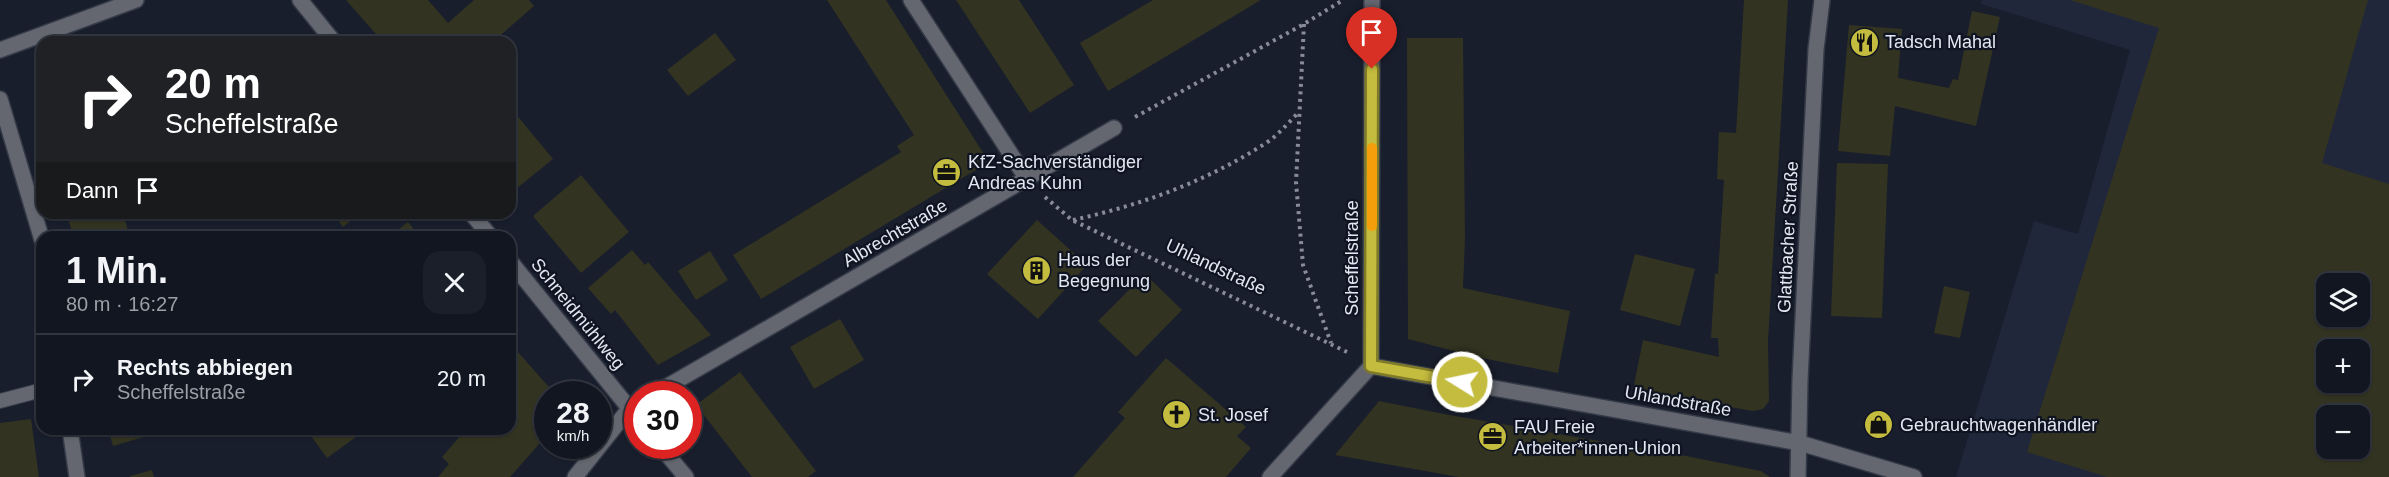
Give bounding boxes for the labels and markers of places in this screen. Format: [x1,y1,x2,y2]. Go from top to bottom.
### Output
pin [1346,7,1397,69]
restaurant icon: Tadsch Mahal [1848,26,1880,58]
place label: Tadsch Mahal [1885,32,1996,52]
place label: KfZ-Sachverständiger Andreas Kuhn [968,152,1142,193]
office icon: KfZ-Sachverständiger Andreas Kuhn [931,156,963,188]
place label: Haus der Begegnung [1058,250,1150,291]
building icon: Haus der Begegnung [1021,254,1053,286]
church icon: St. Josef [1161,399,1193,431]
place label: St. Josef [1198,405,1269,425]
shop icon: Gebrauchtwagenhändler [1863,409,1895,441]
place label: Gebrauchtwagenhändler [1900,415,2097,435]
place label: FAU Freie Arbeiter*innen-Union [1514,417,1681,458]
office icon: FAU Freie Arbeiter*innen-Union [1477,421,1509,453]

